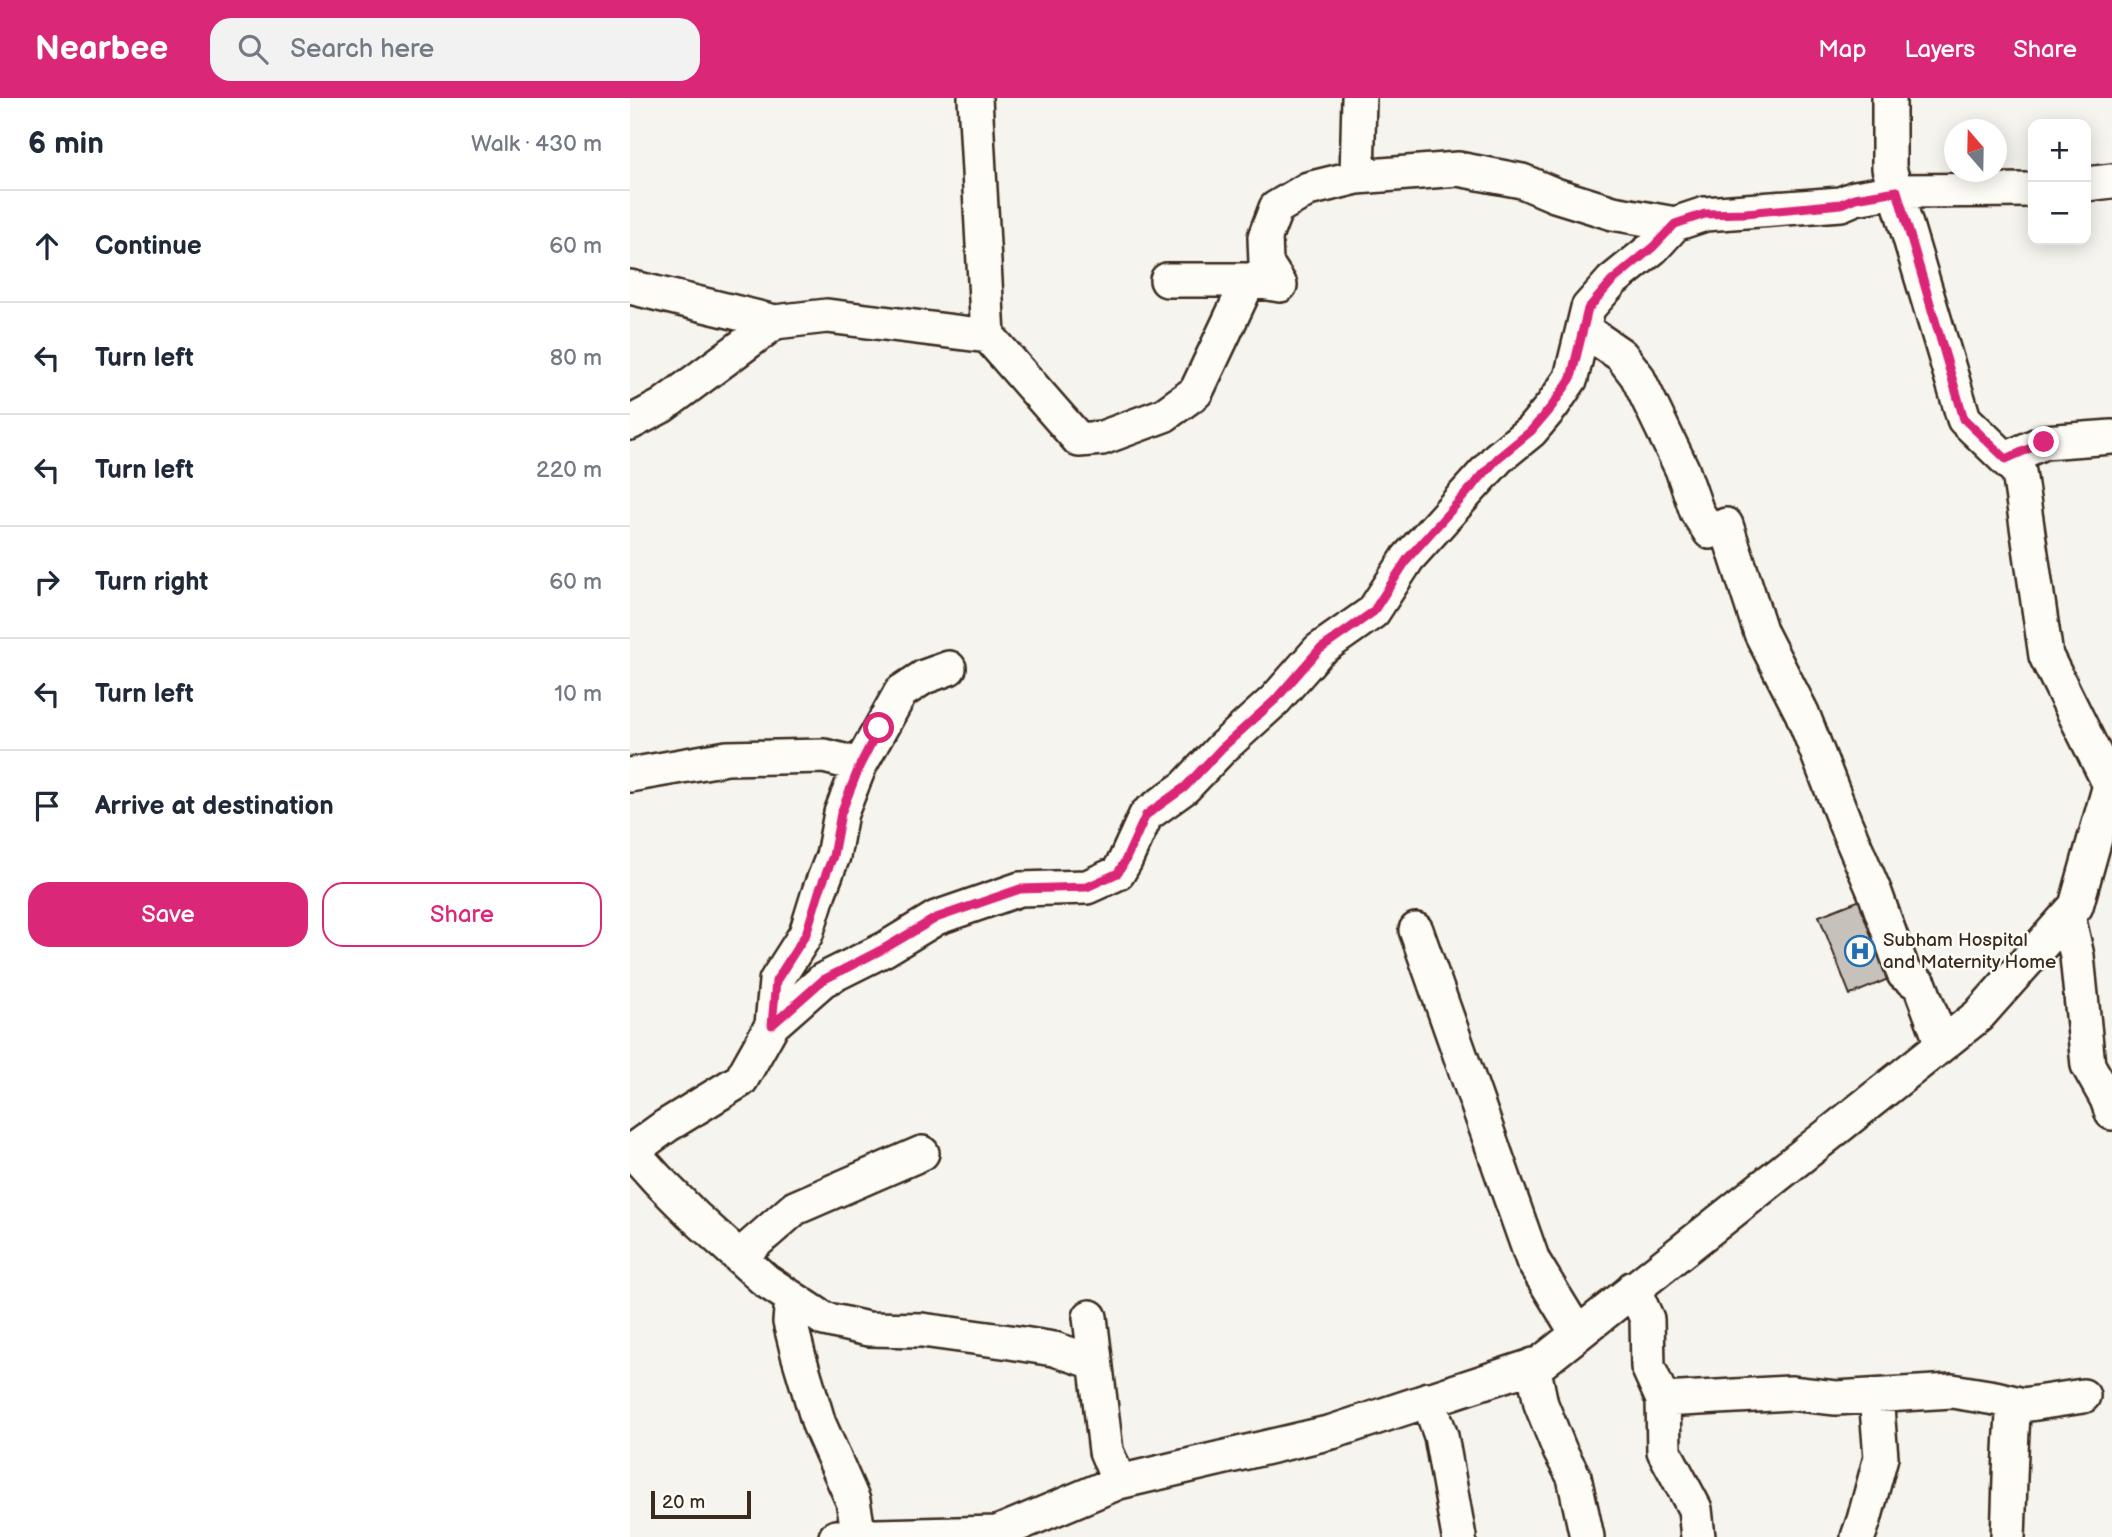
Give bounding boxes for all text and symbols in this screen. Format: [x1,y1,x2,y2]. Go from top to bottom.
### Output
search box [210,18,700,81]
text: Nearbee [35,29,168,69]
icon: search [234,30,272,68]
text: Search here [290,34,434,65]
text: Map [1818,35,1866,64]
text: Layers [1904,35,1975,64]
text: Share [2013,35,2077,64]
north arrow [1944,119,2007,182]
map controls [2028,119,2091,245]
button: + [2028,119,2091,182]
text: 6 min [28,126,104,162]
text: Walk · 430 m [471,130,602,158]
button: − [2028,182,2091,245]
icon: ahead [28,227,66,265]
text: Continue [95,231,202,262]
text: 60 m [549,232,602,260]
icon: left [28,339,66,377]
text: Turn left [95,343,194,374]
text: 80 m [550,344,602,372]
route end [2028,426,2059,457]
icon: left [28,451,66,489]
text: Turn left [95,455,194,486]
text: 220 m [536,456,602,484]
icon: right [28,563,66,601]
text: Turn right [95,567,208,598]
text: 60 m [549,568,602,596]
icon: left [28,675,66,713]
text: Turn left [95,679,194,710]
text: 10 m [554,680,602,708]
route start [863,712,894,743]
icon: arrive [28,787,66,825]
text: Arrive at destination [95,791,334,822]
button: Save [28,882,308,947]
button: Share [322,882,602,947]
place label: Subham Hospital and Maternity Home [1883,929,2056,974]
hospital icon: Subham Hospital and Maternity Home [1843,934,1877,968]
scale bar [651,1488,751,1520]
text: 20 m [662,1491,705,1514]

